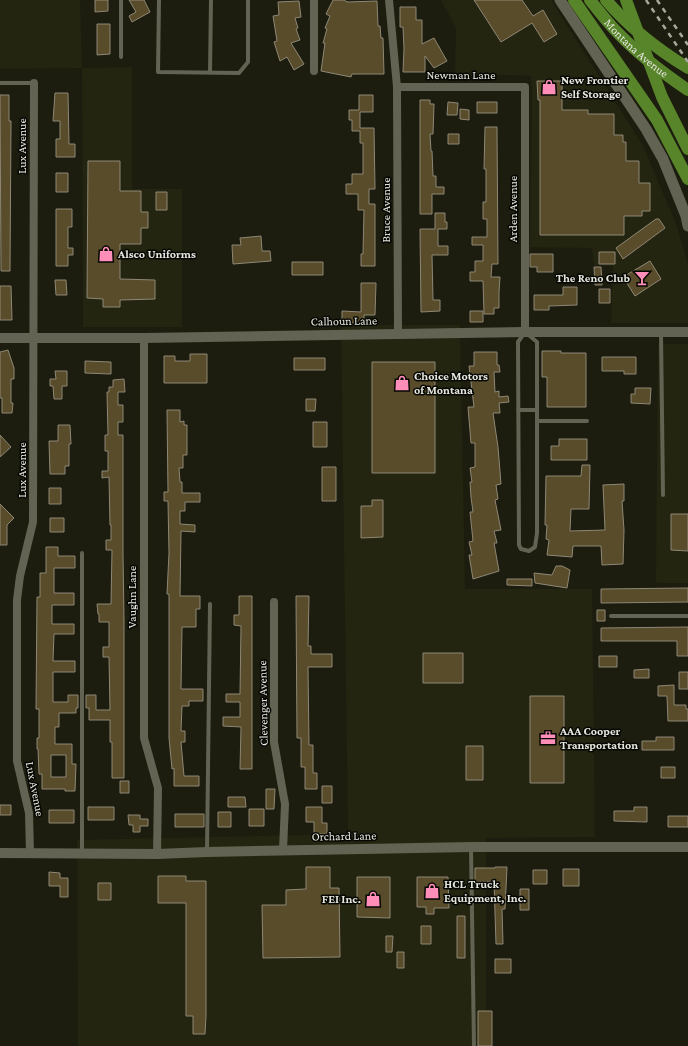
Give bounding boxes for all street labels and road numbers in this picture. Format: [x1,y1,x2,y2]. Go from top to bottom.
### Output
street label: Montana Avenue [601,16,671,81]
street label: Newman Lane [426,68,496,82]
street label: Lux Avenue [15,118,29,174]
street label: Arden Avenue [506,176,520,242]
street label: Bruce Avenue [379,178,393,242]
street label: Calhoun Lane [311,313,377,329]
street label: Lux Avenue [15,442,29,498]
street label: Vaughn Lane [125,566,139,628]
street label: Clevenger Avenue [255,660,271,746]
street label: Lux Avenue [23,760,47,818]
street label: Orchard Lane [311,828,377,844]

